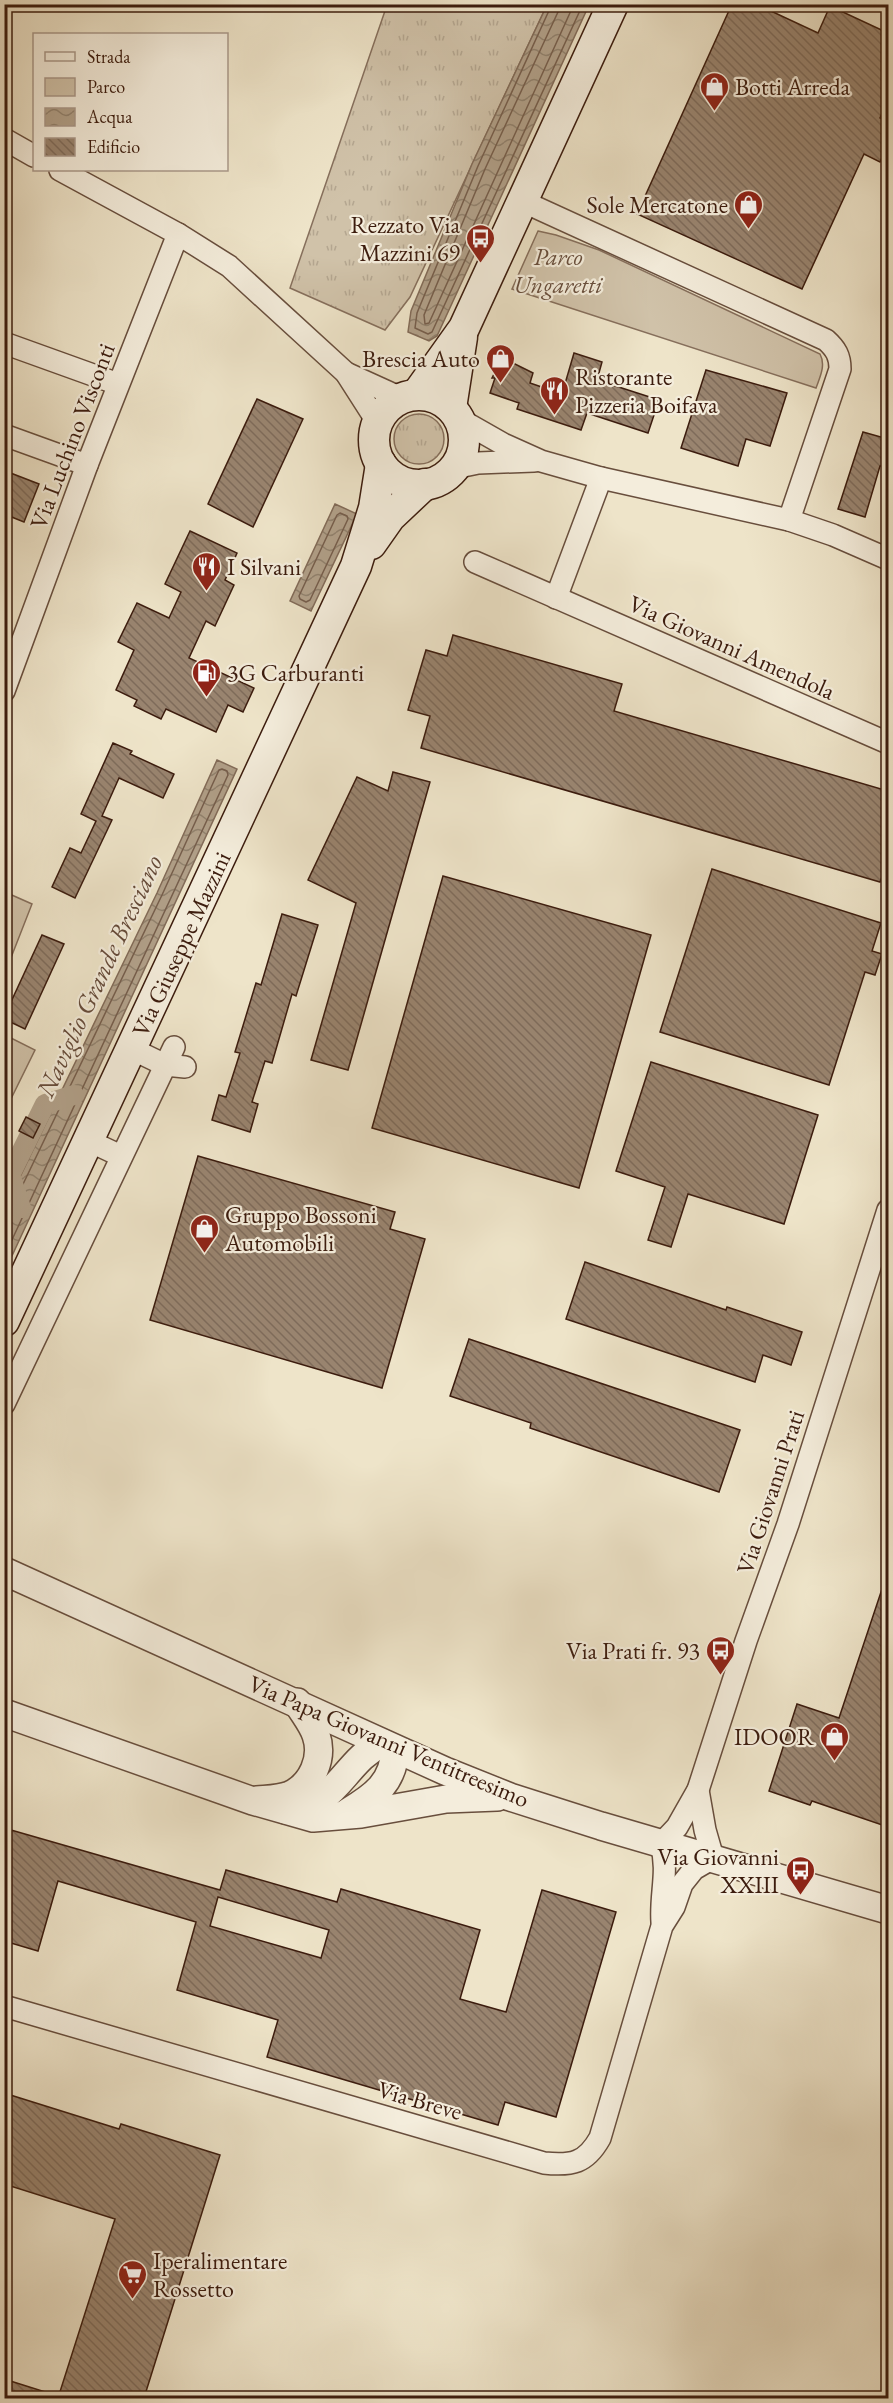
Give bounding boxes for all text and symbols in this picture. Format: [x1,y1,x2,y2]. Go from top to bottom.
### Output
legend [33,33,228,171]
text: Strada [87,45,131,68]
shop icon: Botti Arreda [698,70,730,112]
place label: Botti Arreda [735,71,851,102]
text: Parco [87,75,125,98]
text: Acqua [86,105,133,128]
text: Edificio [87,135,140,158]
shop icon: Sole Mercatone [733,188,765,230]
place label: Sole Mercatone [586,189,728,220]
place label: Rezzato Via Mazzini 69 [351,209,460,268]
bus stop icon: Rezzato Via Mazzini 69 [465,222,497,264]
park label: Parco Ungaretti [514,241,603,300]
street label: Via Luchino Visconti [22,339,122,533]
shop icon: Brescia Auto [485,342,517,384]
place label: Brescia Auto [362,343,480,374]
place label: Ristorante Pizzeria Boifava [575,361,718,420]
restaurant icon: Ristorante Pizzeria Boifava [538,374,570,416]
restaurant icon: I Silvani [190,550,222,592]
place label: I Silvani [227,551,301,582]
street label: Via Giovanni Amendola [624,588,840,707]
fuel station icon: 3G Carburanti [190,656,222,698]
place label: 3G Carburanti [227,657,364,688]
street label: Via Giuseppe Mazzini [125,846,238,1042]
water label: Naviglio Grande Bresciano [28,849,170,1103]
place label: Gruppo Bossoni Automobili [224,1199,377,1258]
shop icon: Gruppo Bossoni Automobili [188,1212,220,1254]
street label: Via Giovanni Prati [729,1406,811,1578]
bus stop icon: Via Prati fr. 93 [705,1634,737,1676]
place label: Via Prati fr. 93 [566,1635,700,1666]
street label: Via Papa Giovanni Ventitreesimo [244,1668,534,1814]
shop icon: IDOOR [819,1720,851,1762]
place label: IDOOR [734,1721,815,1752]
place label: Via Giovanni XXIII [657,1841,779,1900]
bus stop icon: Via Giovanni XXIII [784,1854,816,1896]
street label: Via Breve [374,2073,466,2127]
place label: Iperalimentare Rossetto [153,2245,287,2304]
supermarket icon: Iperalimentare Rossetto [116,2258,148,2300]

